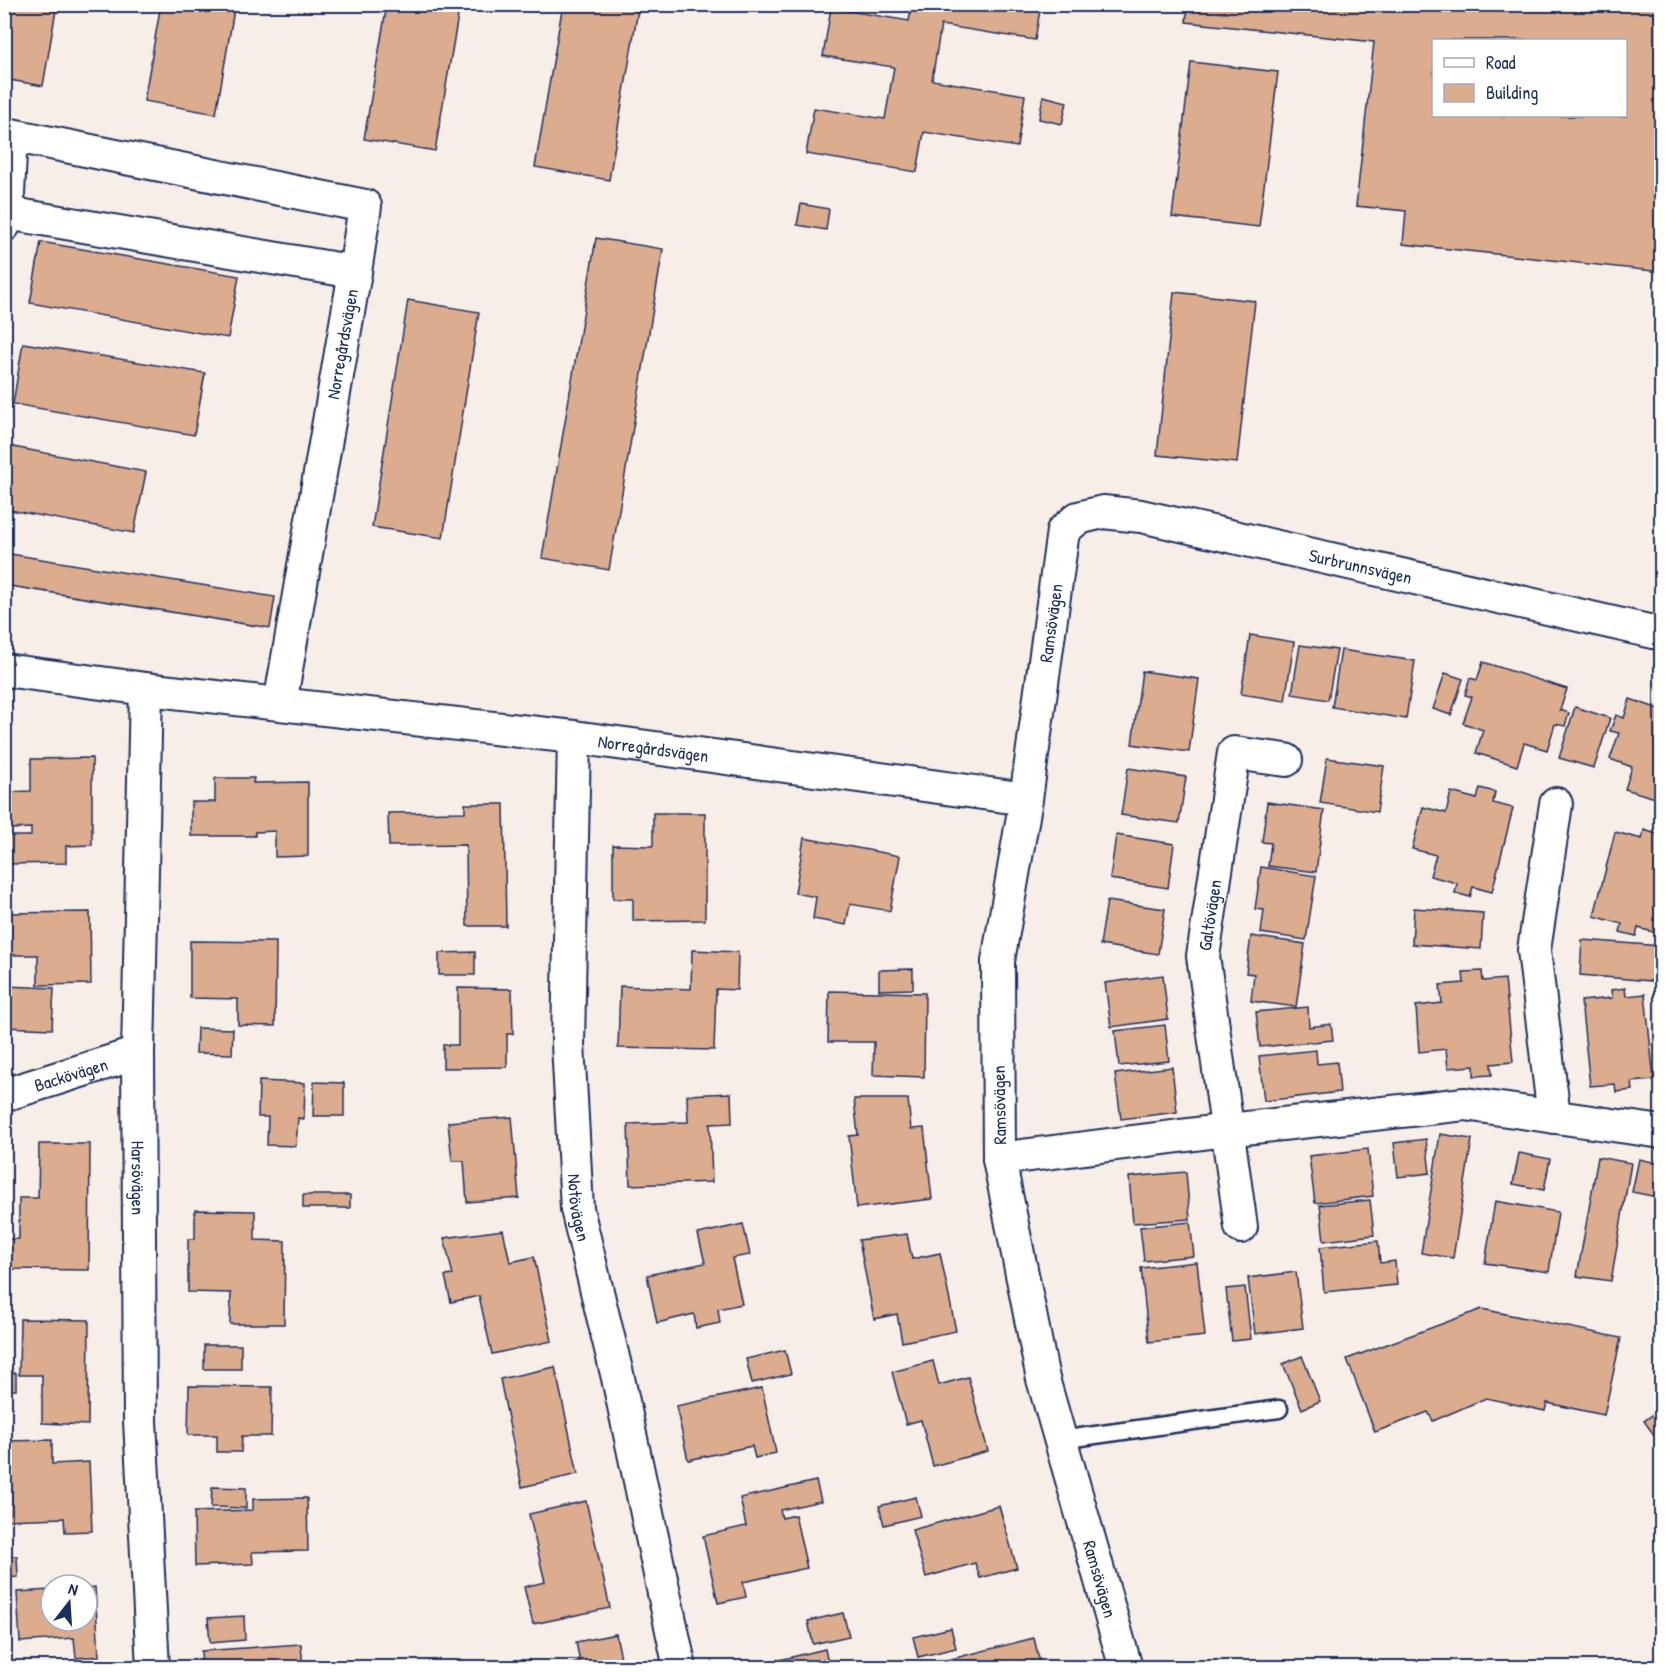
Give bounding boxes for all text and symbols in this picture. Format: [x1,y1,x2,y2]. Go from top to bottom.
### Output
legend [1432,39,1627,117]
text: Road [1486,50,1516,75]
text: Building [1486,80,1538,105]
street label: Norregårdsvägen [320,287,364,401]
street label: Surbrunnsvägen [1307,542,1415,590]
street label: Ramsövägen [1032,582,1068,664]
street label: Norregårdsvägen [596,728,710,768]
street label: Galtövägen [1191,878,1227,952]
street label: Backövägen [31,1051,111,1097]
street label: Ramsövägen [986,1065,1012,1145]
street label: Harsövägen [126,1141,151,1215]
street label: Notövägen [563,1173,597,1244]
street label: Ramsövägen [1077,1537,1123,1621]
north arrow [39,1573,99,1633]
text: N [66,1577,81,1601]

